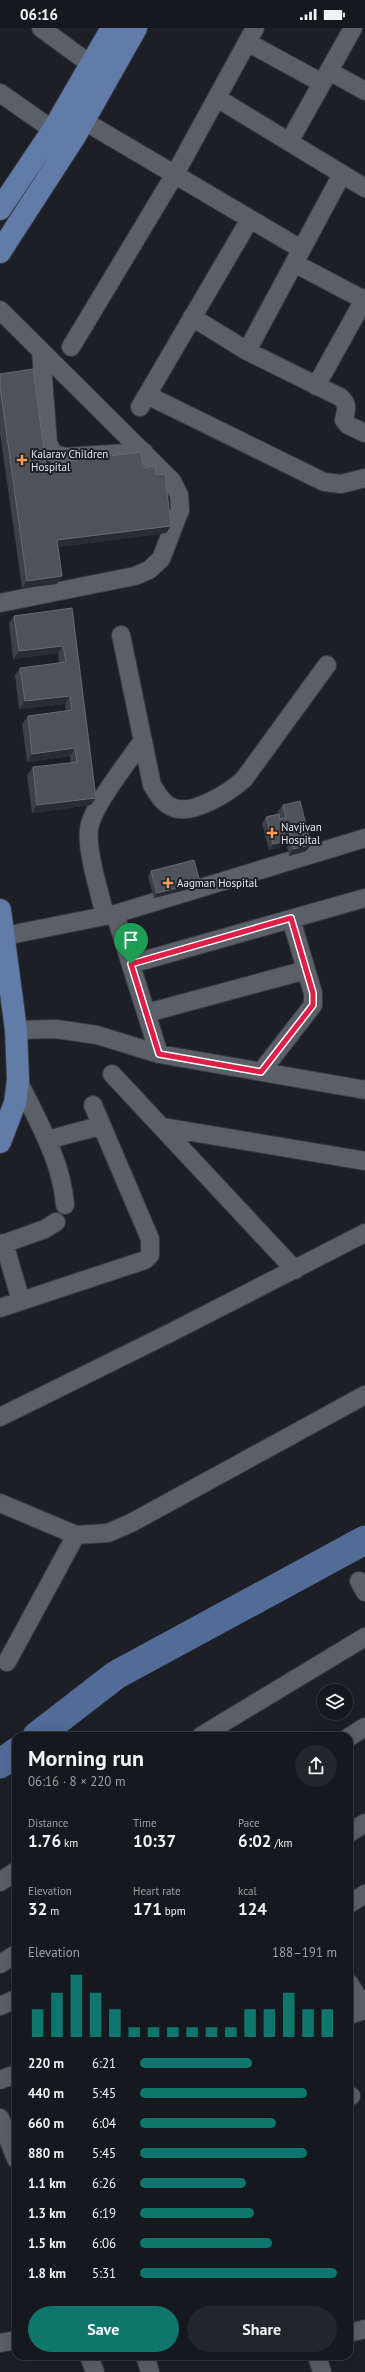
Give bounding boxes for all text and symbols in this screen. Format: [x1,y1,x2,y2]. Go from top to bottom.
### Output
text: 06:16 [20,5,58,24]
place label: Kalarav Children Hospital [31,447,108,474]
marker: Kalarav Children Hospital [16,454,28,466]
place label: Navjivan Hospital [281,820,322,847]
marker: Navjivan Hospital [266,827,278,839]
place label: Aagman Hospital [177,876,258,890]
marker: Aagman Hospital [162,877,174,889]
pin [114,923,148,964]
icon: arrive [120,929,142,951]
map controls [317,1684,353,1720]
button: layers [317,1684,353,1720]
text: Morning run [28,1744,144,1772]
button: share [295,1745,337,1787]
text: 06:16 · 8 × 220 m [28,1773,125,1790]
text: Distance [28,1816,68,1830]
text: Time [133,1816,157,1830]
text: Pace [238,1816,260,1830]
text: 1.76 [28,1830,61,1852]
text: 10:37 [133,1830,176,1852]
text: 6:02 [238,1830,272,1852]
text: km [61,1836,78,1850]
text: /km [272,1836,293,1850]
text: Elevation [28,1884,72,1898]
text: Heart rate [133,1884,181,1898]
text: kcal [238,1884,257,1898]
text: 32 [28,1898,47,1920]
text: 171 [133,1898,162,1920]
text: 124 [238,1898,267,1920]
text: m [47,1904,59,1918]
text: bpm [162,1904,186,1918]
text: Elevation [28,1944,80,1961]
text: 188–191 m [272,1944,337,1961]
text: 220 m [28,2055,64,2072]
text: 6:21 [92,2055,116,2072]
text: 440 m [28,2085,64,2102]
text: 5:45 [92,2085,116,2102]
text: 660 m [28,2115,64,2132]
text: 6:04 [92,2115,116,2132]
text: 880 m [28,2145,64,2162]
text: 5:45 [92,2145,116,2162]
text: 1.1 km [28,2175,66,2192]
text: 6:26 [92,2175,116,2192]
text: 1.3 km [28,2205,66,2222]
text: 6:19 [92,2205,116,2222]
text: 1.5 km [28,2235,66,2252]
text: 6:06 [92,2235,116,2252]
text: 1.8 km [28,2265,66,2282]
text: 5:31 [92,2265,116,2282]
button: Save [28,2306,179,2352]
button: Share [187,2306,337,2352]

